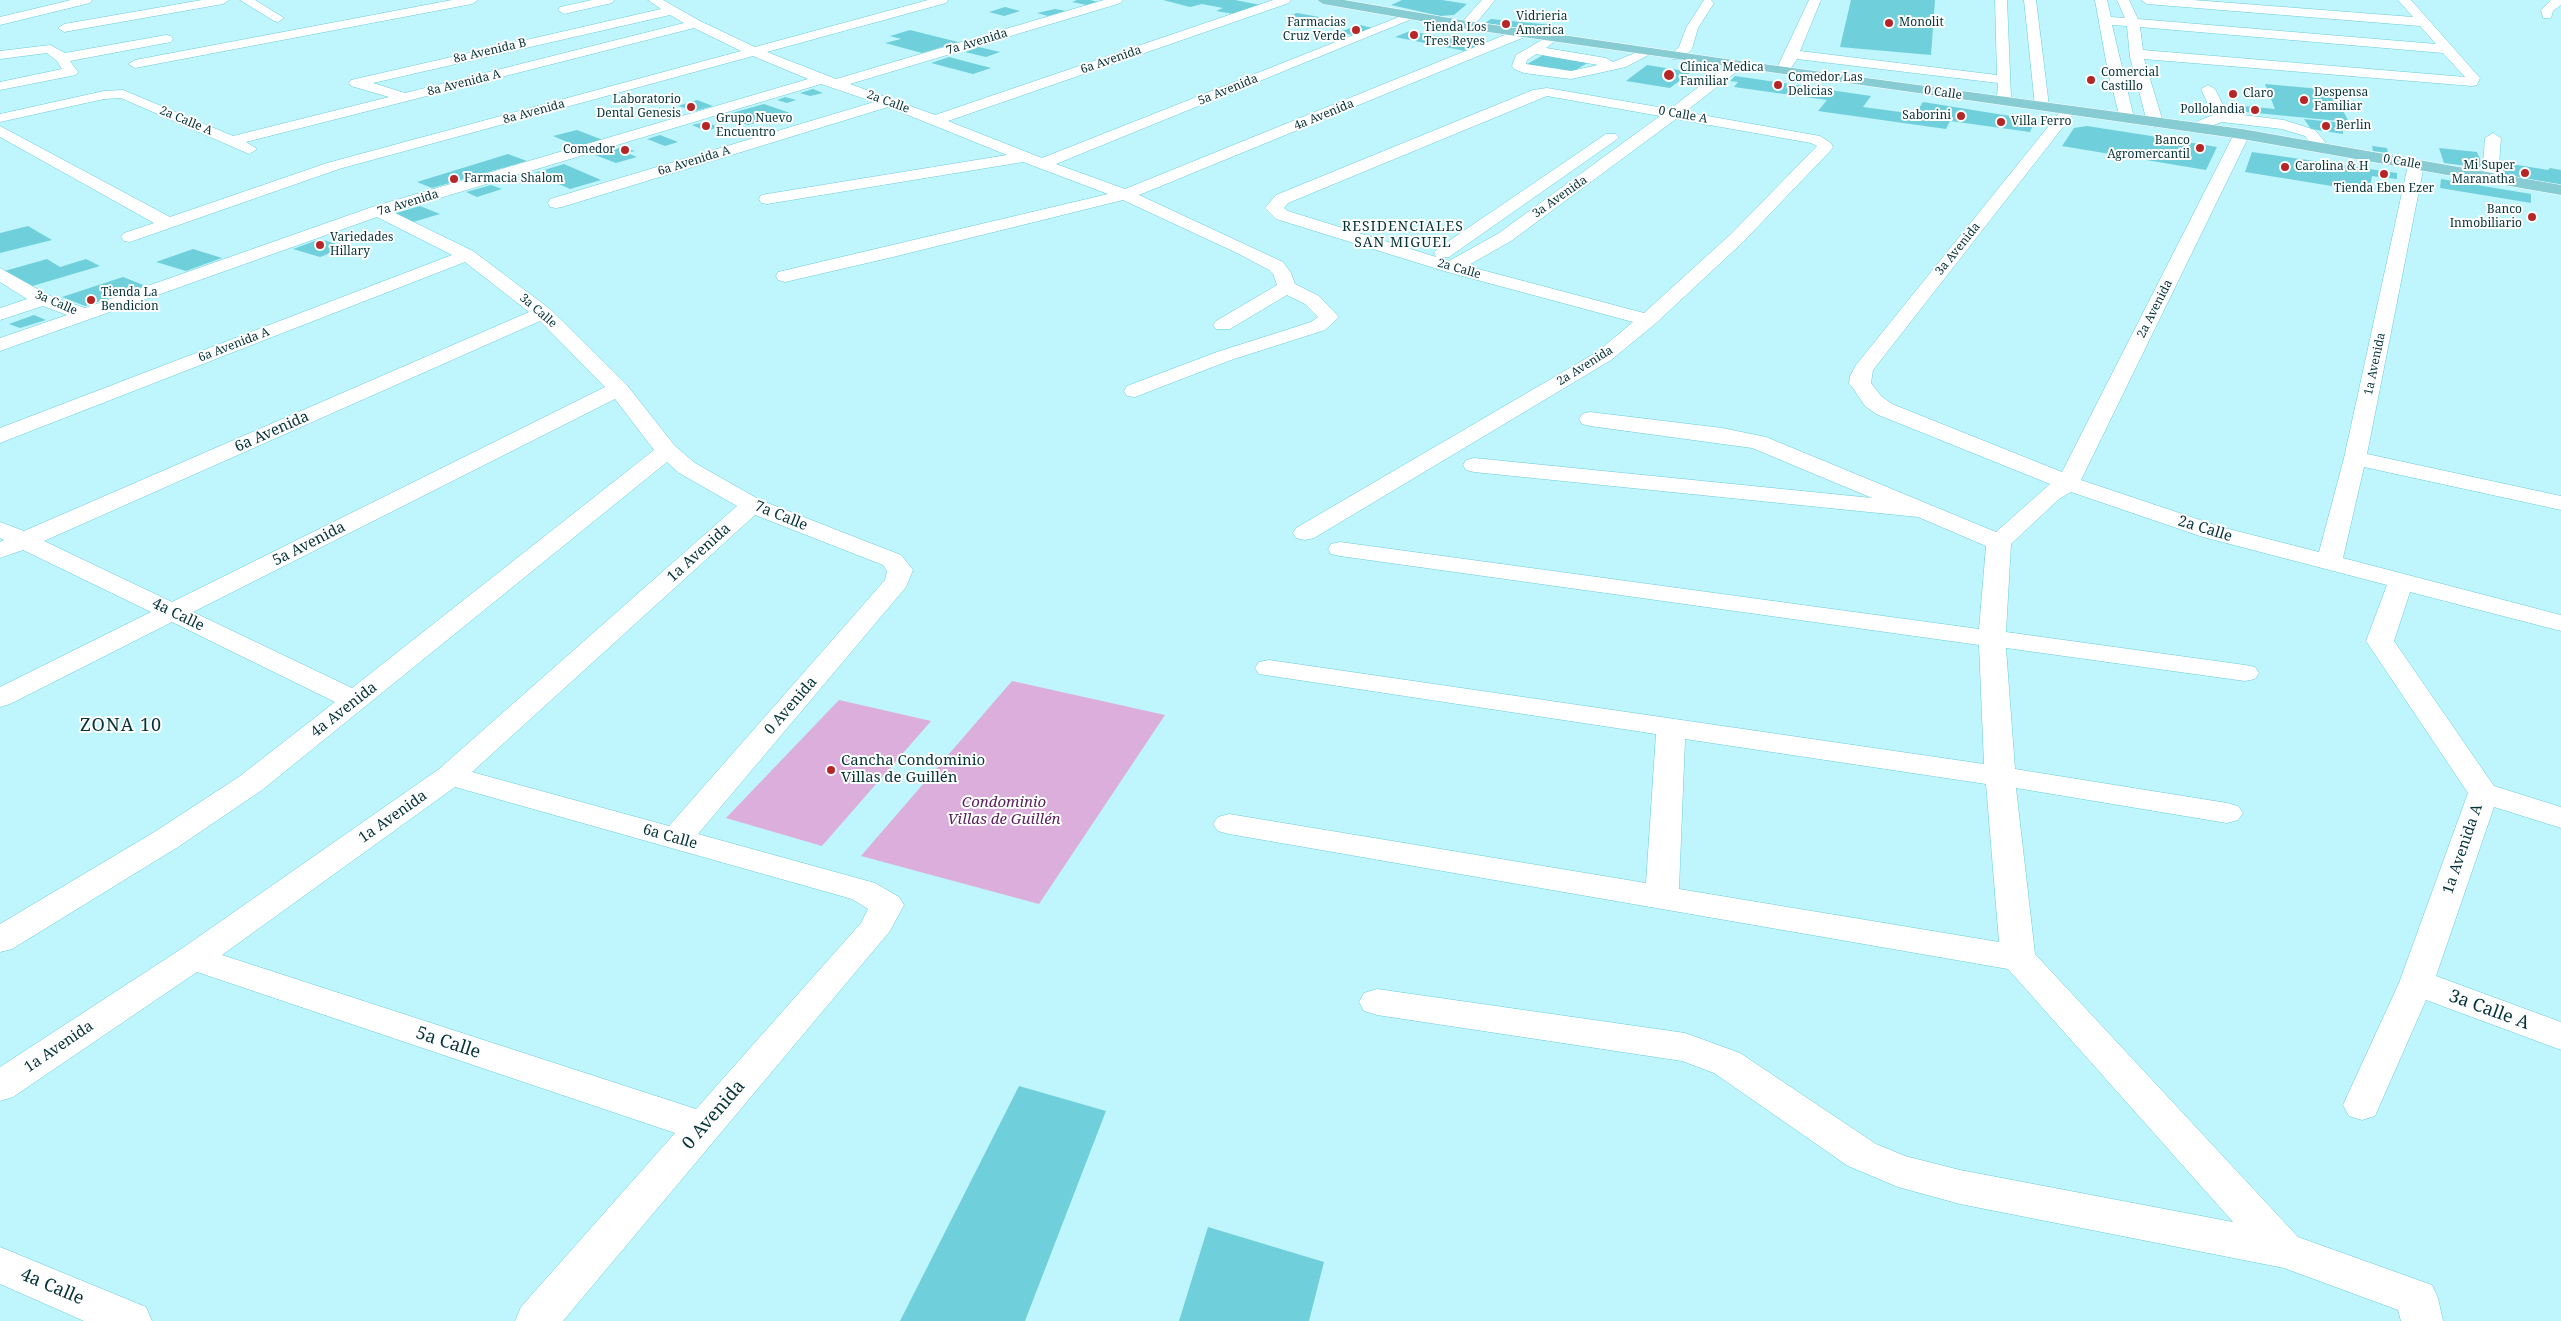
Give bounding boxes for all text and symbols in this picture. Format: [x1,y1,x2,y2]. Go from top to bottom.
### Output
place label: Vidrieria America [1516,10,1567,38]
place label: Farmacias Cruz Verde [1283,16,1346,44]
place label: Monolit [1899,16,1944,30]
marker: Monolit [1883,17,1895,29]
marker: Vidrieria America [1500,18,1512,30]
place label: Tienda Los Tres Reyes [1424,21,1486,49]
marker: Farmacias Cruz Verde [1350,24,1362,36]
street label: 7a Avenida [945,26,1009,58]
marker: Tienda Los Tres Reyes [1408,29,1420,41]
street label: 8a Avenida B [452,36,528,66]
street label: 6a Avenida [1079,43,1143,77]
place label: Clínica Medica Familiar [1680,61,1764,89]
place label: Comercial Castillo [2101,66,2159,94]
street label: 8a Avenida A [426,67,502,99]
marker: Clínica Medica Familiar [1662,68,1676,82]
street label: 5a Avenida [1196,71,1260,109]
place label: Comedor Las Delicias [1788,71,1863,99]
marker: Comercial Castillo [2085,74,2097,86]
marker: Comedor Las Delicias [1772,79,1784,91]
street label: 0 Calle [1923,83,1963,103]
place label: Despensa Familiar [2314,86,2368,114]
place label: Claro [2243,87,2273,101]
street label: 2a Calle [865,88,911,116]
marker: Claro [2227,88,2239,100]
place label: Laboratorio Dental Genesis [596,93,681,121]
marker: Despensa Familiar [2298,94,2310,106]
street label: 4a Avenida [1292,96,1356,134]
street label: 8a Avenida [502,97,566,127]
marker: Laboratorio Dental Genesis [685,101,697,113]
street label: 2a Calle A [157,103,215,139]
place label: Pollolandia [2180,103,2245,117]
street label: 0 Calle A [1657,104,1709,126]
marker: Pollolandia [2249,104,2261,116]
place label: Saborini [1902,109,1951,123]
marker: Saborini [1955,110,1967,122]
place label: Grupo Nuevo Encuentro [716,112,792,140]
place label: Villa Ferro [2011,115,2072,129]
marker: Villa Ferro [1995,116,2007,128]
place label: Berlin [2336,119,2371,133]
marker: Grupo Nuevo Encuentro [700,120,712,132]
marker: Berlin [2320,120,2332,132]
place label: Banco Agromercantil [2107,134,2190,162]
marker: Banco Agromercantil [2194,142,2206,154]
place label: Comedor [563,143,615,157]
street label: 6a Avenida A [656,143,732,179]
marker: Comedor [619,144,631,156]
street label: 0 Calle [2382,152,2422,172]
place label: Mi Super Maranatha [2452,159,2515,187]
place label: Carolina & H [2295,160,2368,174]
marker: Carolina & H [2279,161,2291,173]
marker: Mi Super Maranatha [2519,167,2531,179]
marker: Tienda Eben Ezer [2378,168,2390,180]
place label: Farmacia Shalom [464,172,564,186]
marker: Farmacia Shalom [448,173,460,185]
street label: 3a Avenida [1530,173,1590,221]
place label: Tienda Eben Ezer [2334,182,2434,196]
street label: 7a Avenida [376,187,440,219]
place label: Banco Inmobiliario [2450,203,2522,231]
marker: Banco Inmobiliario [2526,211,2538,223]
district label: RESIDENCIALES SAN MIGUEL [1340,219,1466,252]
street label: 3a Avenida [1932,220,1984,278]
place label: Variedades Hillary [330,231,393,259]
marker: Variedades Hillary [314,239,326,251]
street label: 2a Calle [1436,256,1482,282]
street label: 2a Avenida [2134,277,2176,341]
place label: Tienda La Bendicion [101,286,159,314]
street label: 3a Calle [33,288,79,318]
street label: 3a Calle [516,291,560,331]
marker: Tienda La Bendicion [85,294,97,306]
street label: 6a Avenida A [196,325,272,365]
street label: 1a Avenida [2361,331,2389,397]
street label: 2a Avenida [1554,343,1616,389]
street label: 6a Avenida [232,408,312,456]
street label: 7a Calle [752,497,810,535]
street label: 2a Calle [2176,512,2234,546]
street label: 5a Avenida [270,518,348,570]
street label: 1a Avenida [664,520,734,586]
street label: 4a Calle [149,595,207,635]
street label: 0 Avenida [761,673,821,739]
street label: 4a Avenida [307,679,381,741]
district label: ZONA 10 [79,715,163,737]
place label: Cancha Condominio Villas de Guillén [841,752,985,787]
marker: Cancha Condominio Villas de Guillén [825,764,837,776]
street label: 1a Avenida [355,787,431,847]
park label: Condominio Villas de Guillén [947,794,1061,829]
street label: 1a Avenida A [2439,802,2487,896]
street label: 6a Calle [641,821,699,853]
street label: 3a Calle A [2446,985,2532,1035]
street label: 1a Avenida [21,1017,97,1077]
street label: 5a Calle [413,1022,483,1064]
street label: 0 Avenida [678,1076,750,1154]
street label: 4a Calle [17,1264,87,1310]

